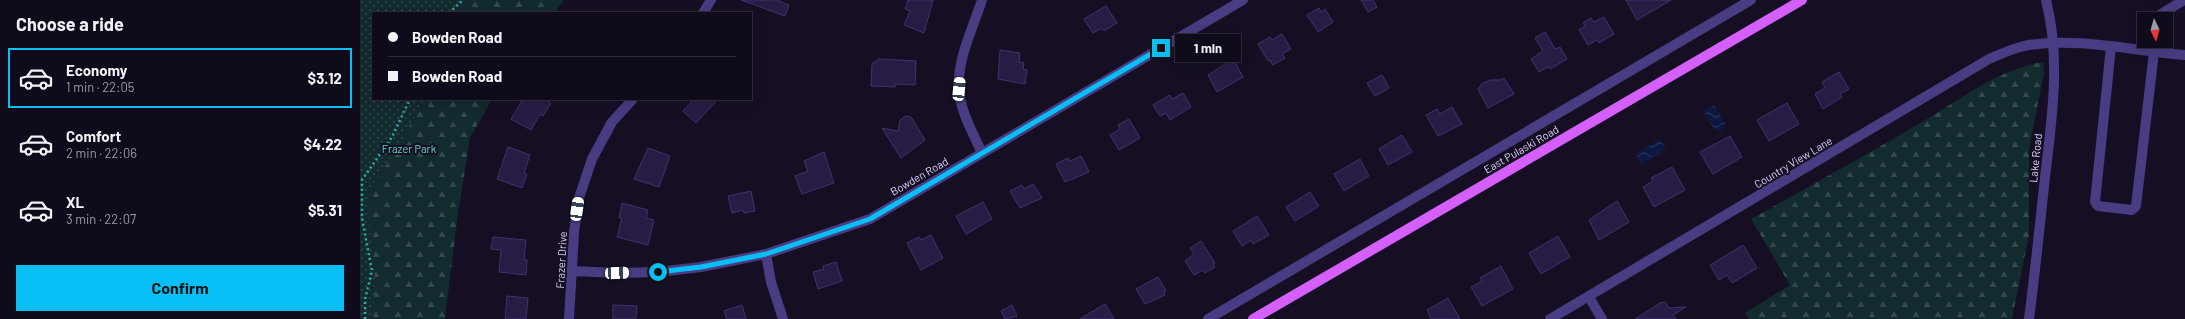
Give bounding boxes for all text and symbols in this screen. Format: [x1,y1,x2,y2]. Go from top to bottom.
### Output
north arrow [2137,12,2173,48]
map controls [2137,12,2173,48]
text: Choose a ride [16,13,124,35]
text: Bowden Road [412,28,502,46]
callout: 1 min [1175,34,1241,62]
route end [1152,39,1170,57]
text: 1 min [1194,40,1222,56]
icon: car [18,60,54,96]
text: Economy [66,61,127,79]
text: Bowden Road [412,67,502,85]
text: $3.12 [308,69,342,87]
car [952,77,966,101]
text: 1 min · 22:05 [66,79,135,95]
street label: East Pulaski Road [1481,122,1561,176]
icon: car [18,126,54,162]
text: Comfort [66,127,121,145]
street label: Country View Lane [1752,133,1835,190]
street label: Lake Road [2026,133,2044,183]
text: $4.22 [303,135,342,153]
park label: Frazer Park [382,142,437,155]
text: 2 min · 22:06 [66,145,137,161]
street label: Bowden Road [888,154,950,198]
icon: car [18,192,54,228]
text: XL [66,193,84,211]
car [569,196,585,222]
text: $5.31 [308,201,342,219]
text: 3 min · 22:07 [66,211,136,227]
street label: Frazer Drive [553,231,569,289]
route start [649,263,667,281]
button: Confirm [16,265,344,311]
car [605,267,629,279]

